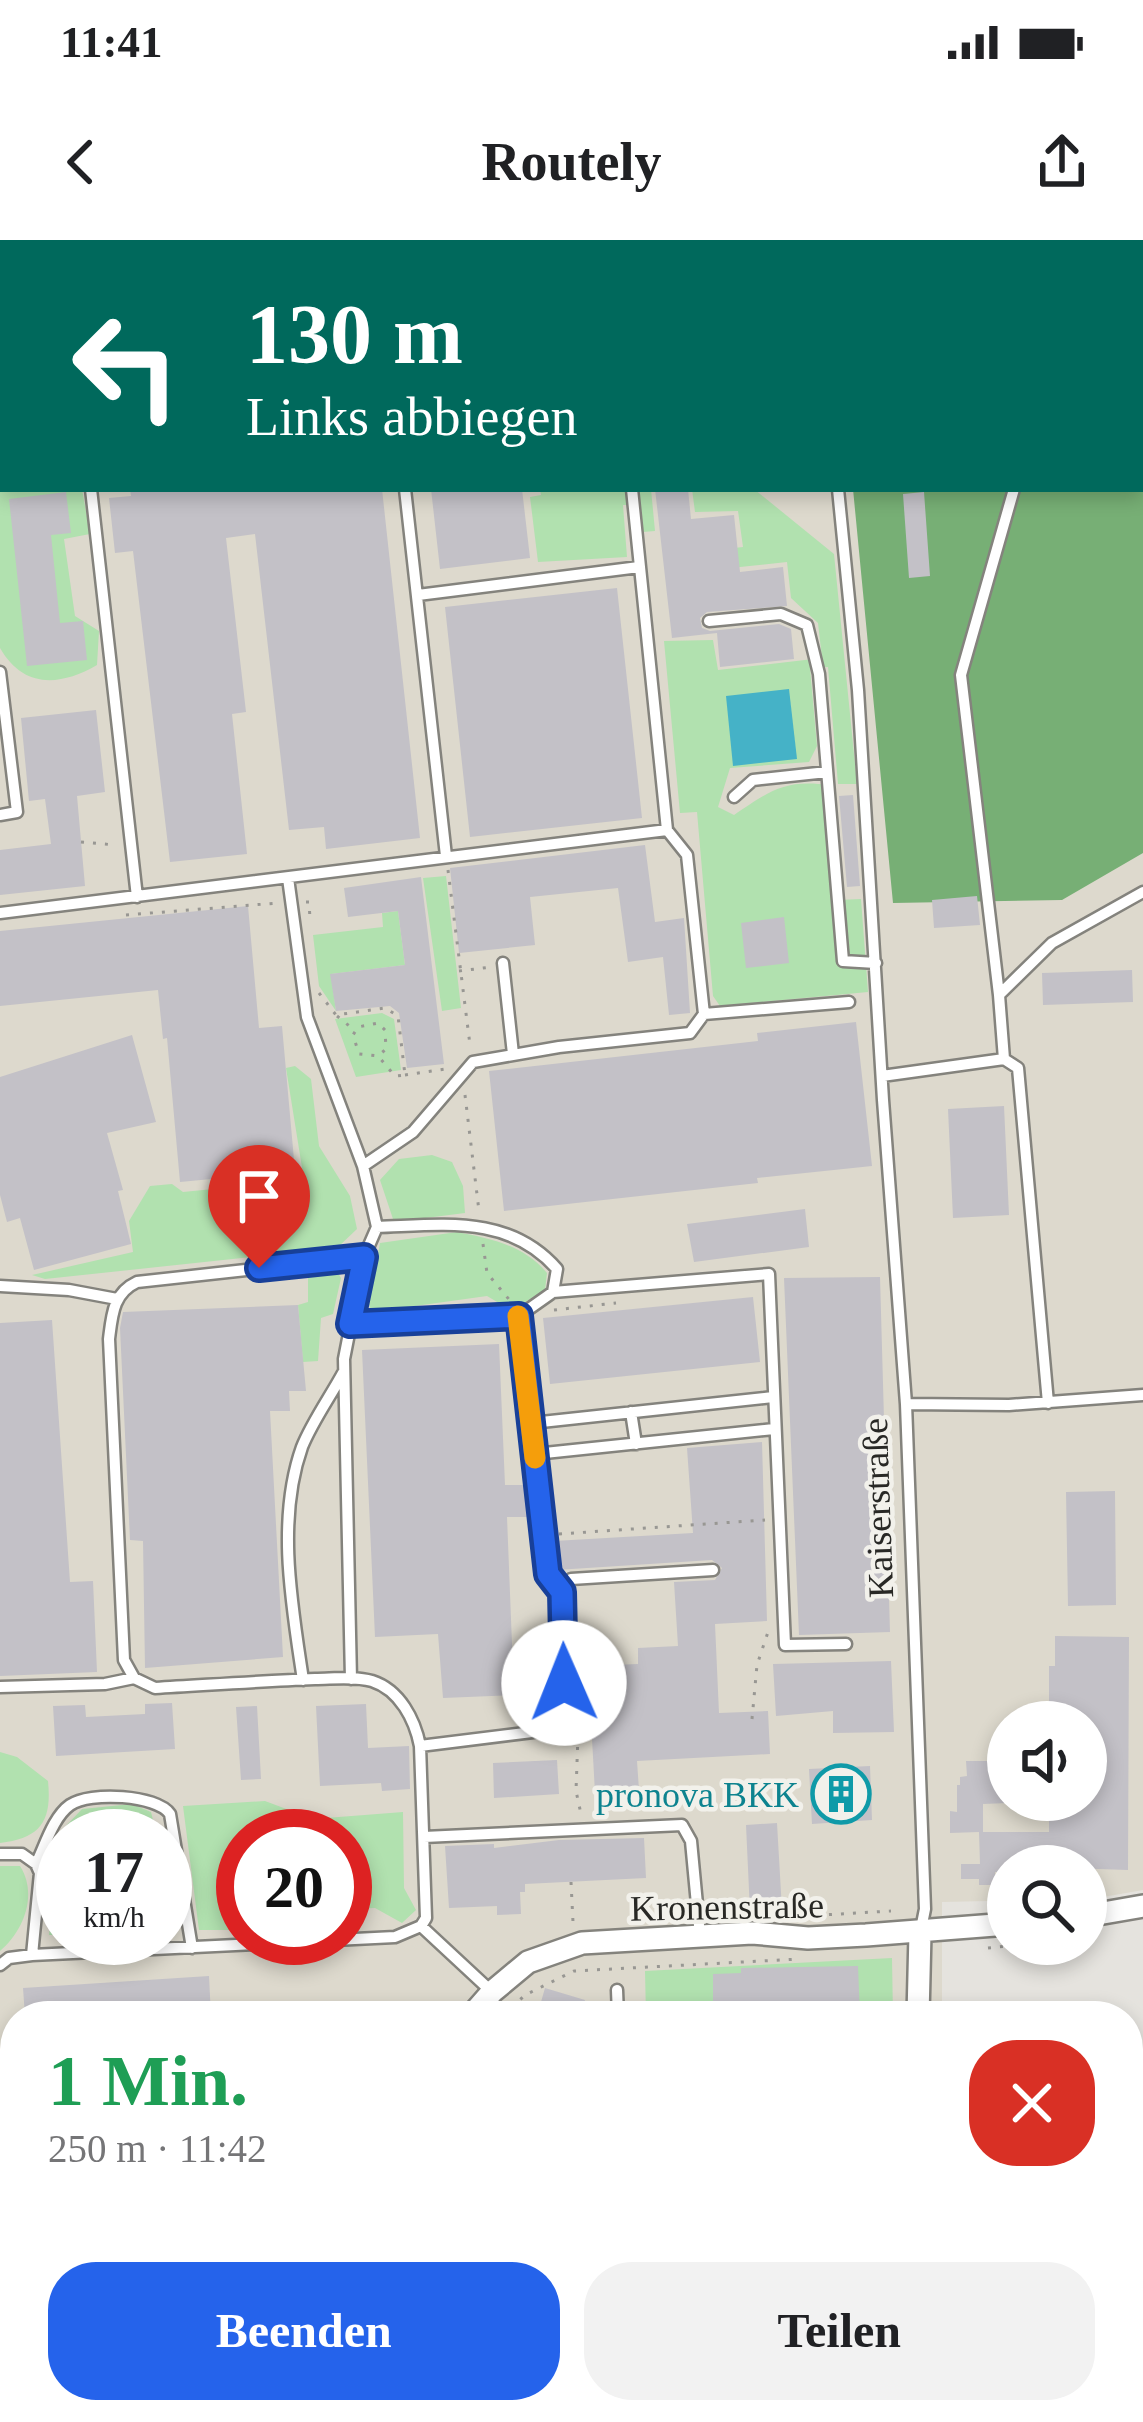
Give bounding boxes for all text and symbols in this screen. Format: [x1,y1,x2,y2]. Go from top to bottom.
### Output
text: 11:41 [60,17,163,67]
icon: back [48,129,114,195]
icon: share [1029,129,1095,195]
text: Routely [482,132,661,192]
icon: left [48,288,204,444]
text: 130 m [246,288,463,381]
text: Links abbiegen [246,387,577,447]
pin [208,1145,310,1268]
icon: arrive [226,1163,292,1229]
street label: Kaiserstraße [855,1417,901,1599]
position arrow [501,1620,627,1746]
map controls [987,1701,1107,1965]
button: sound [987,1701,1107,1821]
building icon: pronova BKK [810,1763,872,1825]
place label: pronova BKK [596,1775,799,1815]
speed limit sign: 20 [216,1809,372,1965]
text: 17 [84,1839,144,1905]
button: search [987,1845,1107,1965]
street label: Kronenstraße [630,1885,824,1929]
text: km/h [83,1900,145,1933]
button: close [969,2040,1095,2166]
text: 1 Min. [48,2041,248,2121]
text: 250 m · 11:42 [48,2127,266,2170]
button: Beenden [48,2262,560,2400]
button: Teilen [584,2262,1095,2400]

